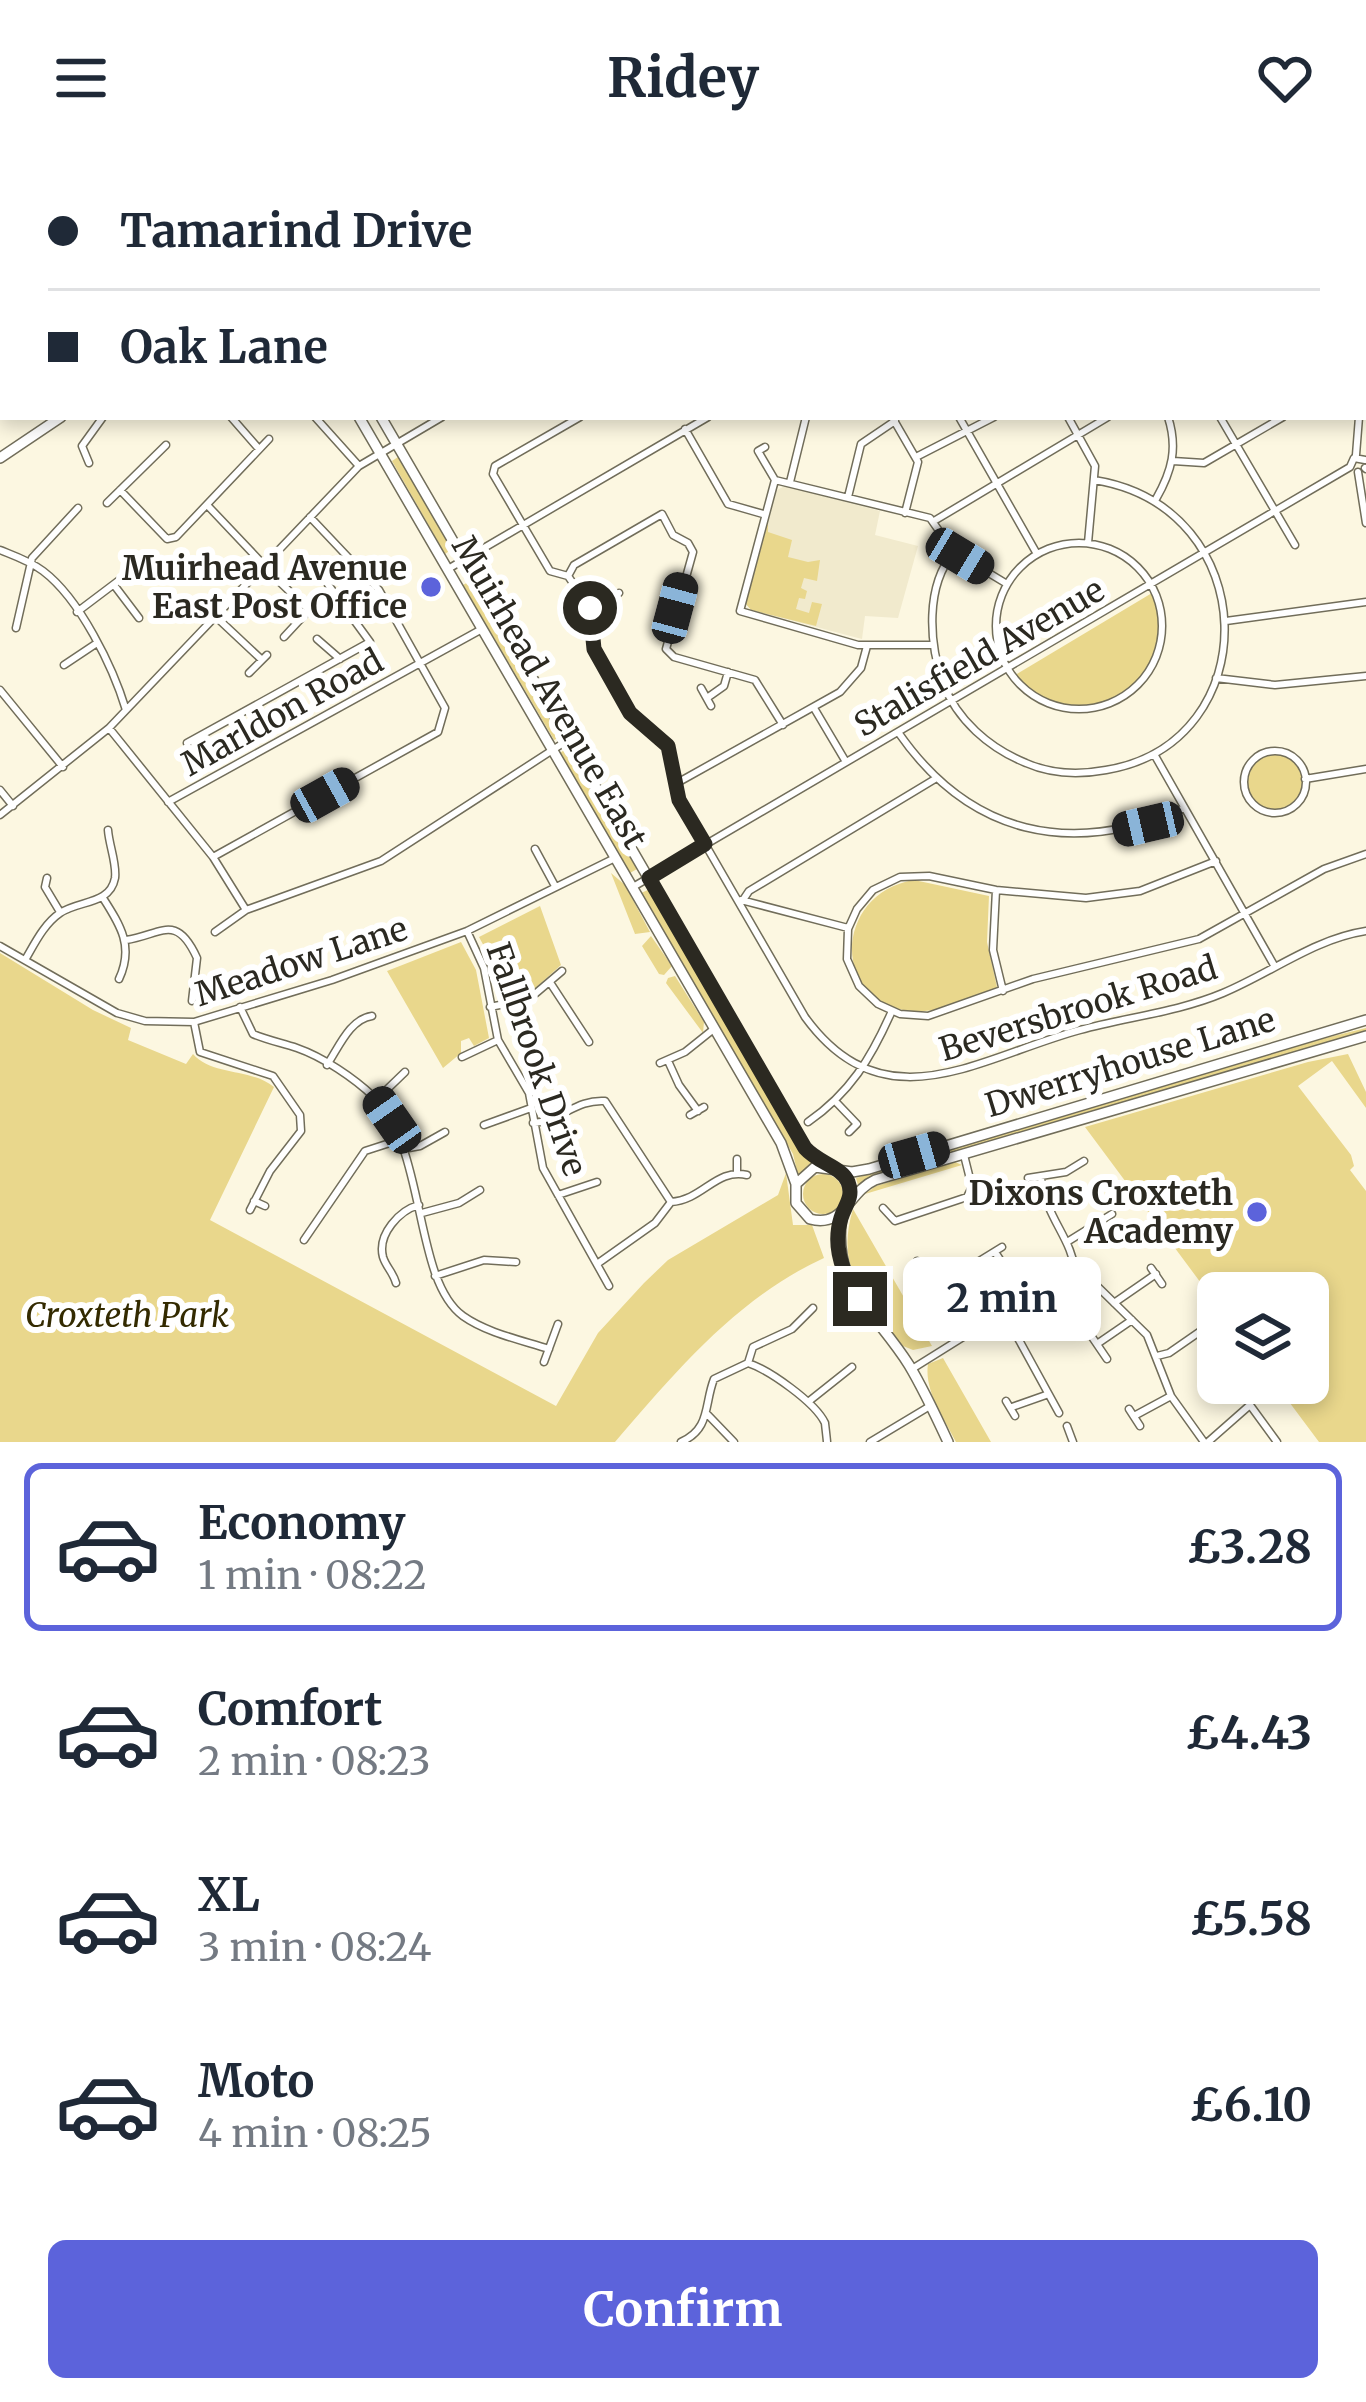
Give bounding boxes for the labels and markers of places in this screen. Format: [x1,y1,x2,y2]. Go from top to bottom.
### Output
place label: Muirhead Avenue East Post Office [122,548,407,627]
marker: Muirhead Avenue East Post Office [418,574,444,600]
place label: Dixons Croxteth Academy [969,1173,1233,1252]
marker: Dixons Croxteth Academy [1244,1199,1270,1225]

